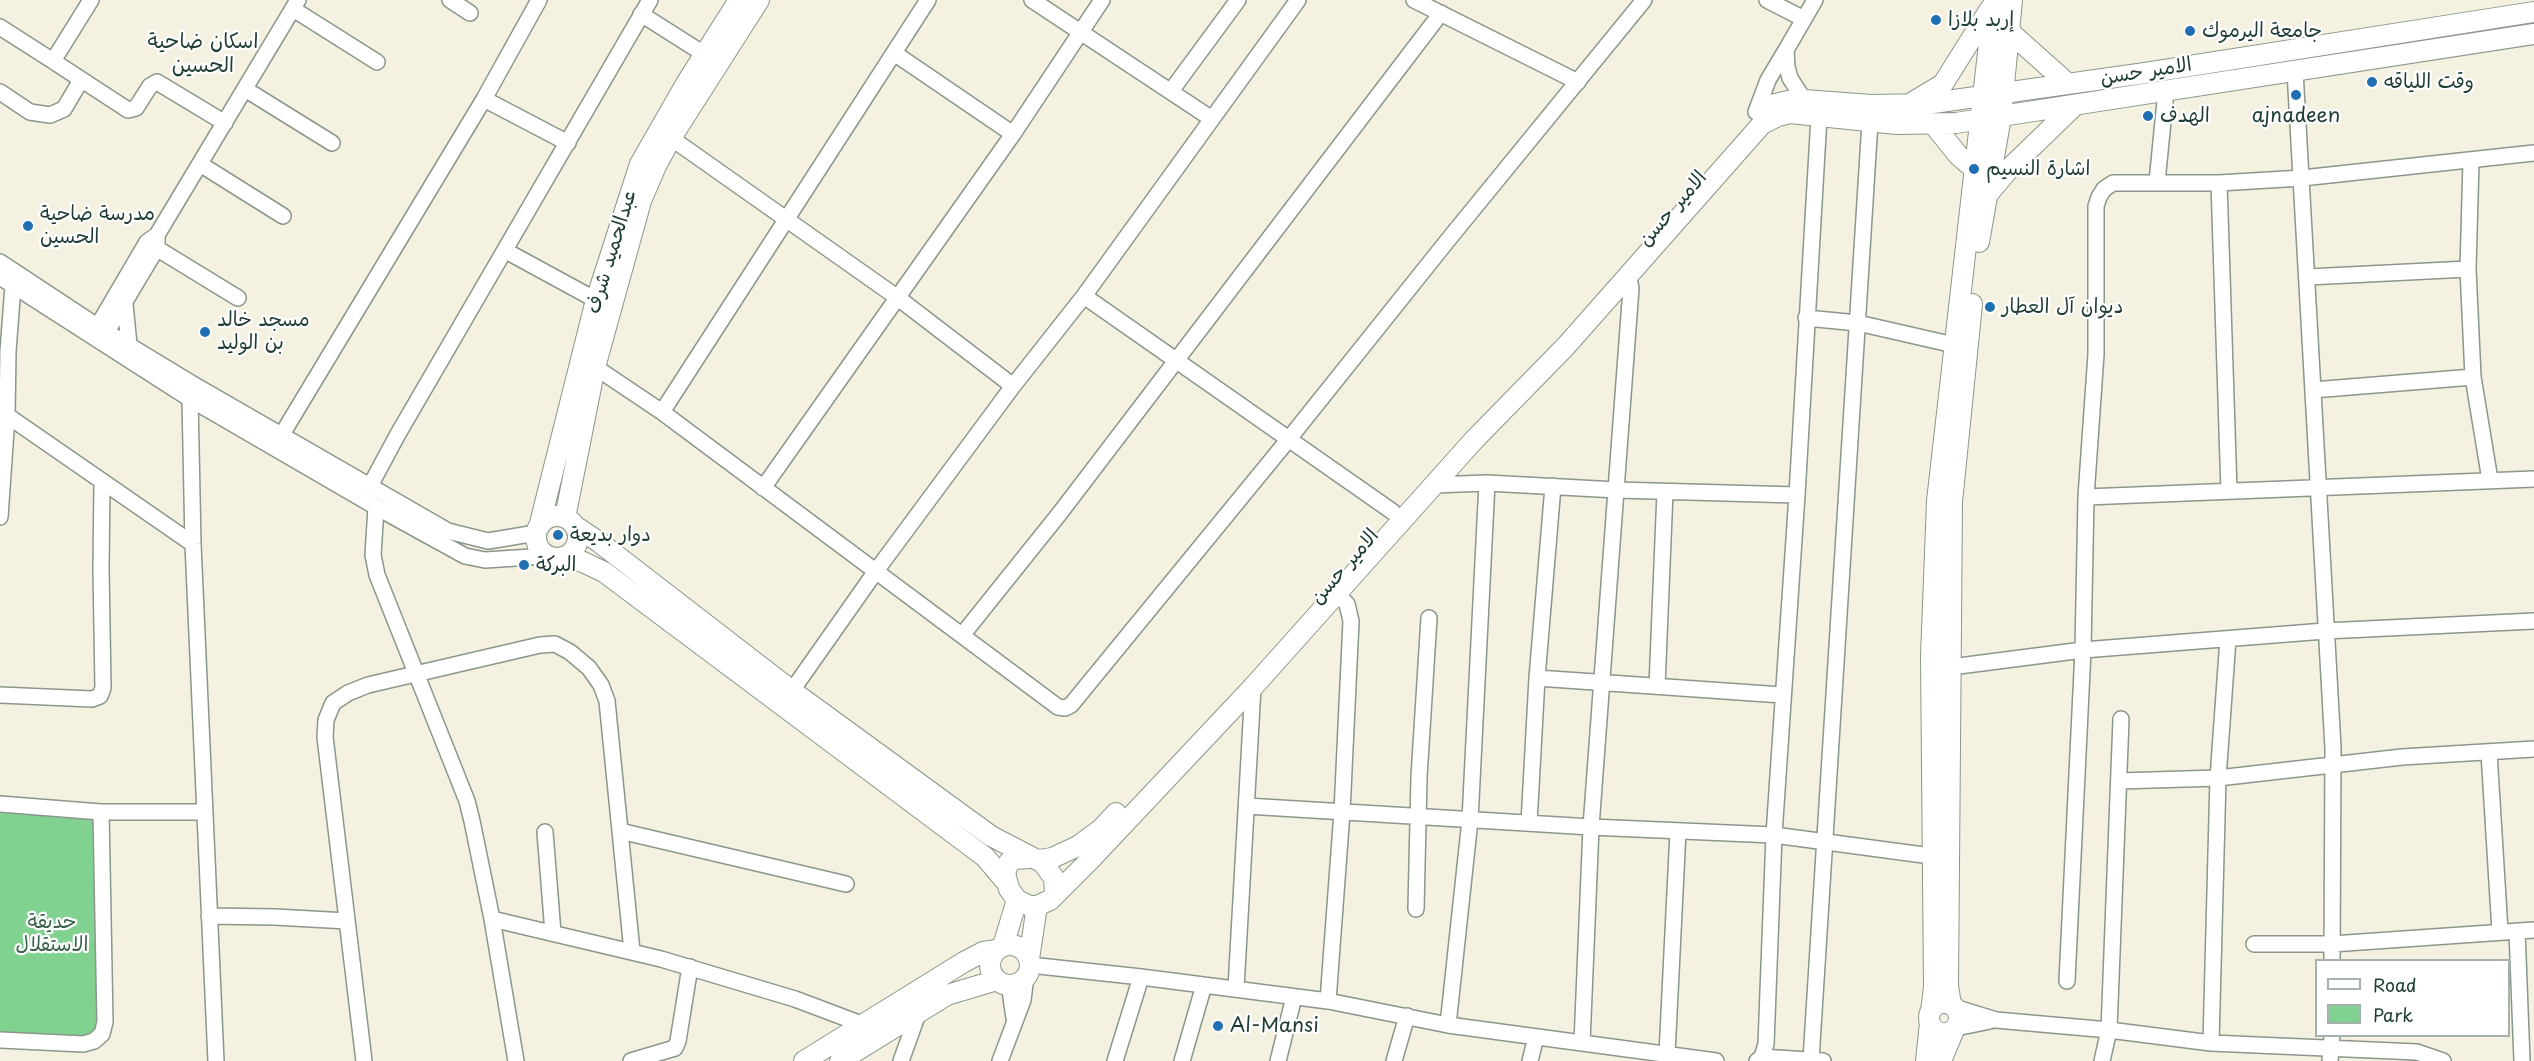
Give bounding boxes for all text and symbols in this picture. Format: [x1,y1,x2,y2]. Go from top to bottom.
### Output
place label: إربد بلازا [1948,8,2014,32]
marker: إربد بلازا [1929,13,1943,27]
place label: جامعة اليرموك [2202,19,2322,43]
marker: جامعة اليرموك [2183,24,2197,38]
district label: اسكان ضاحية الحسين [148,29,258,79]
street label: الامير حسن [2098,53,2194,91]
place label: وقت اللياقه [2384,70,2474,94]
marker: وقت اللياقه [2365,75,2379,89]
marker: ajnadeen [2289,88,2303,102]
place label: الهدف [2160,104,2210,128]
place label: ajnadeen [2252,104,2340,128]
marker: الهدف [2141,109,2155,123]
place label: اشارة النسيم [1986,157,2090,181]
marker: اشارة النسيم [1967,162,1981,176]
street label: الامير حسن [1634,166,1712,252]
street label: عبدالحميد شرف [582,187,642,317]
place label: مدرسة ضاحية الحسين [40,202,155,249]
marker: مدرسة ضاحية الحسين [21,219,35,233]
place label: ديوان آل العطار [2002,295,2123,319]
marker: ديوان آل العطار [1983,300,1997,314]
place label: مسجد خالد بن الوليد [217,308,310,355]
marker: مسجد خالد بن الوليد [198,325,212,339]
place label: دوار بديعة [570,523,651,547]
street label: الامير حسن [1306,524,1384,610]
marker: دوار بديعة [551,528,565,542]
place label: البركة [536,553,576,577]
marker: البركة [517,558,531,572]
park label: حديقة الاستقلال [16,910,88,957]
legend [2315,959,2510,1037]
text: Road [2373,971,2417,998]
text: Park [2373,1001,2413,1028]
place label: Al-Mansi [1230,1014,1319,1038]
marker: Al-Mansi [1211,1019,1225,1033]

